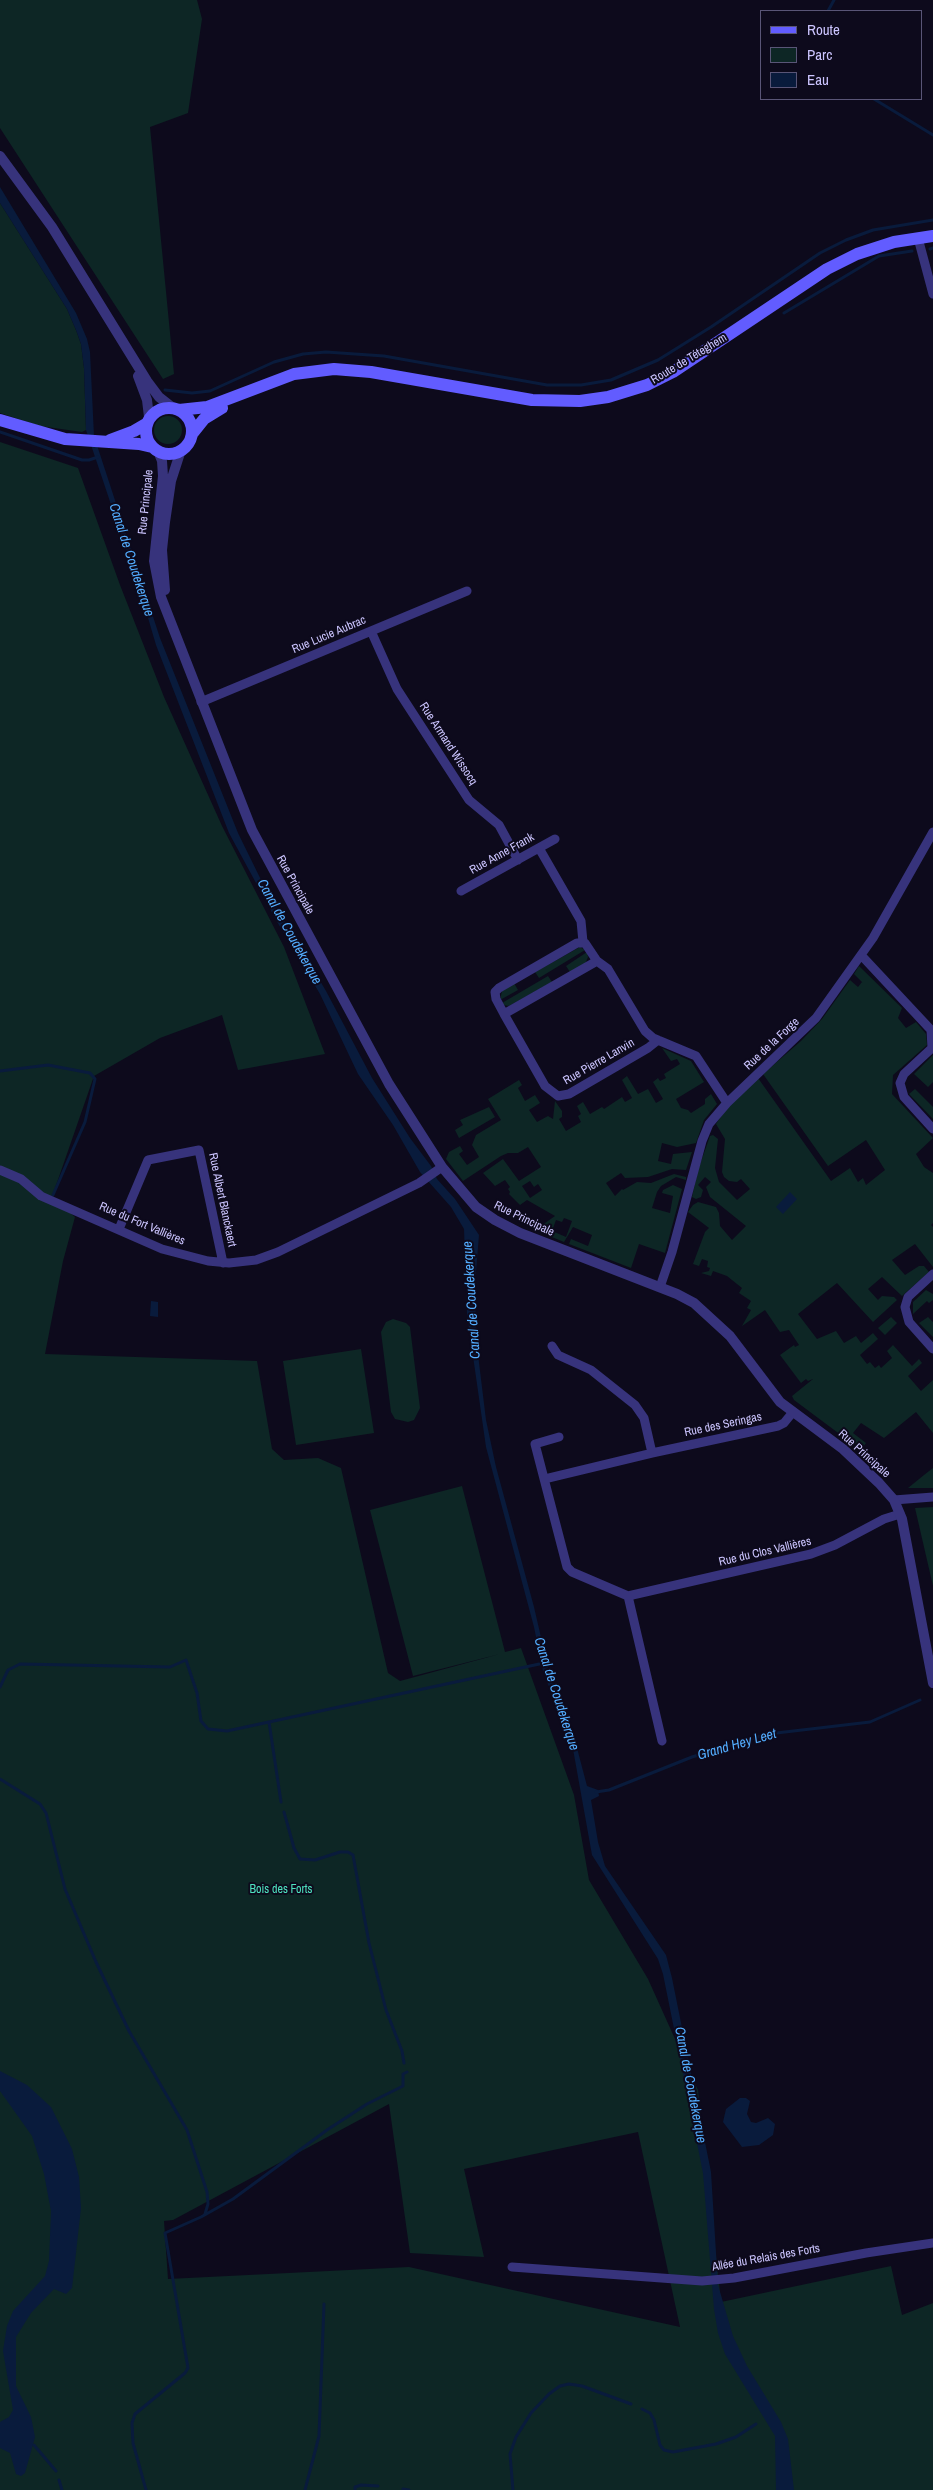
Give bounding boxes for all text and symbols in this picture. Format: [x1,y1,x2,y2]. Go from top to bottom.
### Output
legend [760,10,923,100]
text: Route [807,19,840,40]
text: Parc [807,44,832,65]
text: Eau [807,69,829,90]
street label: Route de Téteghem [648,331,730,387]
street label: Rue Principale [135,469,157,535]
water label: Canal de Coudekerque [105,501,157,619]
street label: Rue Lucie Aubrac [290,613,368,657]
street label: Rue Armand Wissocq [416,700,480,788]
street label: Rue Anne Frank [467,830,537,878]
street label: Rue Principale [273,853,317,917]
water label: Canal de Coudekerque [253,876,325,988]
street label: Rue de la Forge [741,1015,803,1073]
street label: Rue Pierre Lanvin [561,1036,637,1088]
street label: Rue Albert Blanckaert [205,1152,239,1248]
street label: Rue Principale [492,1198,556,1240]
street label: Rue du Fort Vallières [97,1199,187,1249]
water label: Canal de Coudekerque [460,1241,484,1359]
street label: Rue des Seringas [683,1410,763,1440]
street label: Rue Principale [835,1427,893,1481]
street label: Rue du Clos Vallières [717,1534,813,1570]
water label: Canal de Coudekerque [530,1635,582,1753]
water label: Grand Hey Leet [696,1726,778,1764]
park label: Bois des Forts [250,1883,312,1897]
water label: Canal de Coudekerque [670,2025,710,2145]
street label: Allée du Relais des Forts [711,2241,821,2275]

